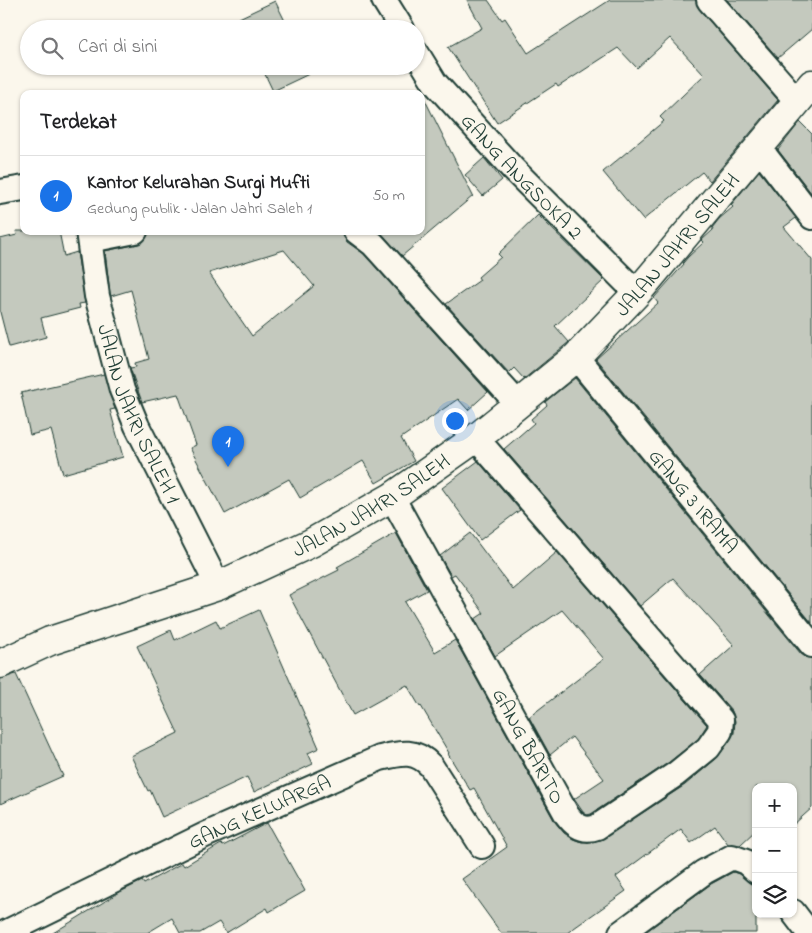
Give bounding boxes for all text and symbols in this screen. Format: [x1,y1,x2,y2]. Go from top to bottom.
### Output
search box [20,20,425,75]
icon: search [38,34,66,62]
text: Cari di sini [78,34,157,61]
text: Terdekat [40,108,117,138]
street label: GANG ANGSOKA 2 [453,108,589,248]
street label: JALAN JAHRI SALEH [609,168,748,324]
text: Kantor Kelurahan Surgi Mufti [87,170,310,197]
text: 1 [53,184,59,208]
text: 50 m [373,184,405,208]
text: Gedung publik · Jalan Jahri Saleh 1 [87,197,312,221]
street label: JALAN JAHRI SALEH 1 [88,321,187,510]
your location [442,408,468,434]
pin: 1 [212,426,244,467]
street label: GANG 3 IRAMA [640,443,744,561]
street label: JALAN JAHRI SALEH [288,448,457,566]
street label: GANG BARITO [483,683,571,810]
street label: GANG KELUARGA [184,768,336,858]
map controls [752,783,797,918]
button: + [752,783,797,828]
button: − [752,828,797,873]
button: layers [752,873,797,918]

